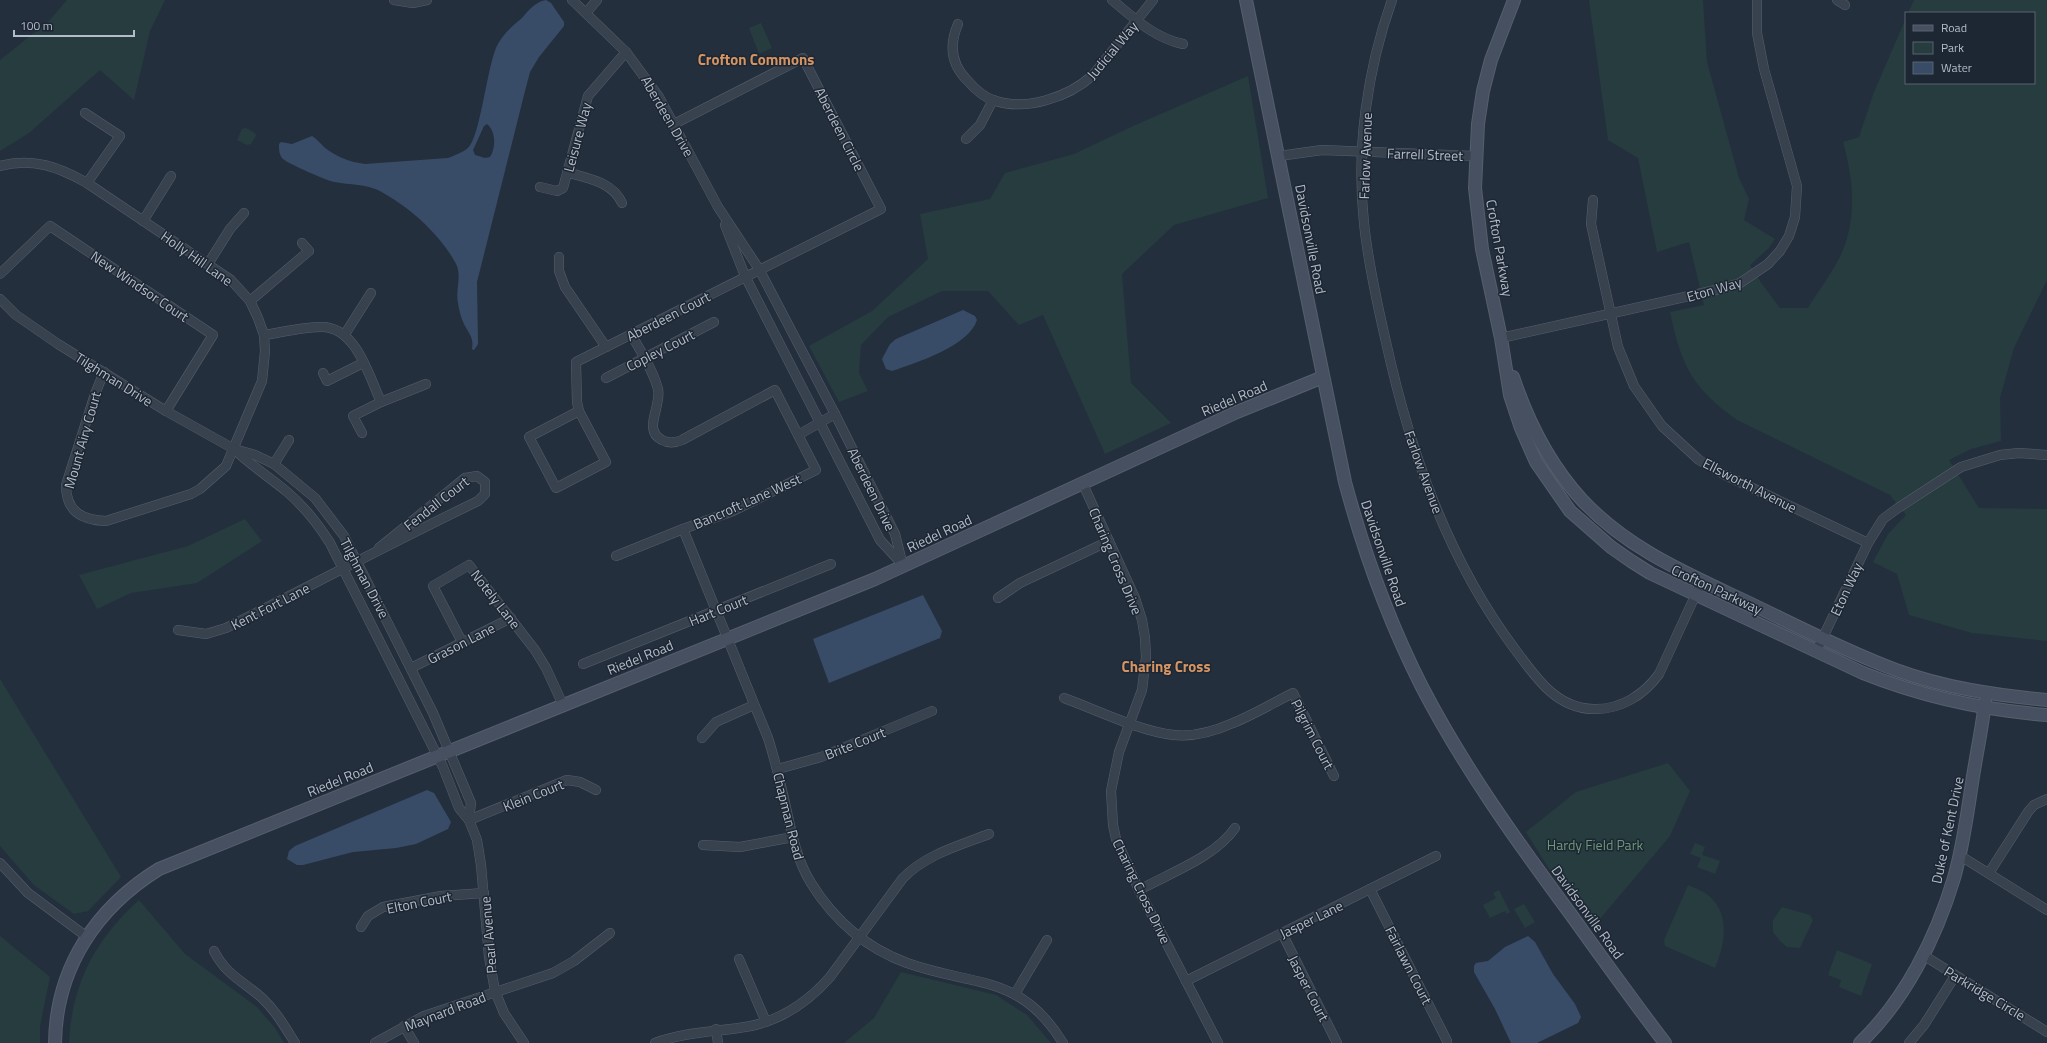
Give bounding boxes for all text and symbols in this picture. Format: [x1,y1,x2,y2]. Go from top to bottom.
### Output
scale bar [14,12,134,38]
legend [1905,12,2035,84]
text: 100 m [20,16,53,35]
street label: Judicial Way [1081,16,1143,84]
text: Road [1941,18,1967,37]
text: Park [1941,38,1964,57]
district label: Crofton Commons [698,48,814,71]
text: Water [1941,58,1972,77]
street label: Aberdeen Drive [636,72,700,160]
street label: Aberdeen Circle [810,84,870,174]
street label: Leisure Way [558,100,596,174]
street label: Farlow Avenue [1353,112,1377,200]
street label: Farrell Street [1387,142,1464,166]
street label: Davidsonville Road [1290,182,1332,296]
street label: Crofton Parkway [1481,198,1519,298]
street label: Holly Hill Lane [157,225,237,291]
street label: New Windsor Court [87,245,193,327]
street label: Eton Way [1684,271,1744,307]
street label: Aberdeen Court [622,286,714,346]
street label: Copley Court [622,324,698,376]
street label: Tilghman Drive [71,347,157,411]
street label: Riedel Road [1198,375,1270,421]
street label: Mount Airy Court [58,389,106,491]
street label: Farlow Avenue [1399,428,1449,516]
street label: Aberdeen Drive [843,444,901,534]
street label: Ellsworth Avenue [1699,452,1801,518]
street label: Bancroft Lane West [690,468,804,534]
street label: Fendall Court [399,471,473,535]
street label: Davidsonville Road [1356,497,1412,609]
street label: Charing Cross Drive [1084,504,1148,618]
street label: Riedel Road [903,509,975,557]
street label: Tilghman Drive [335,534,395,622]
street label: Crofton Parkway [1668,559,1766,619]
street label: Eton Way [1825,559,1868,619]
street label: Notely Lane [466,565,526,633]
street label: Kent Fort Lane [227,577,313,635]
street label: Hart Court [686,589,750,631]
street label: Grason Lane [424,617,498,669]
street label: Riedel Road [604,634,676,680]
district label: Charing Cross [1121,655,1211,678]
street label: Pilgrim Court [1286,695,1340,773]
street label: Brite Court [822,721,889,765]
street label: Riedel Road [304,756,376,802]
street label: Chapman Road [768,770,810,862]
street label: Klein Court [499,773,567,817]
street label: Duke of Kent Drive [1925,774,1969,886]
park label: Hardy Field Park [1547,834,1643,855]
street label: Charing Cross Drive [1108,835,1176,947]
street label: Davidsonville Road [1547,861,1629,963]
street label: Elton Court [385,885,453,919]
street label: Jasper Lane [1276,895,1346,943]
street label: Pearl Avenue [474,896,502,974]
street label: Fairlawn Court [1380,922,1438,1008]
street label: Jasper Court [1283,951,1335,1025]
street label: Parkridge Circle [1940,960,2030,1026]
street label: Maynard Road [401,986,489,1036]

